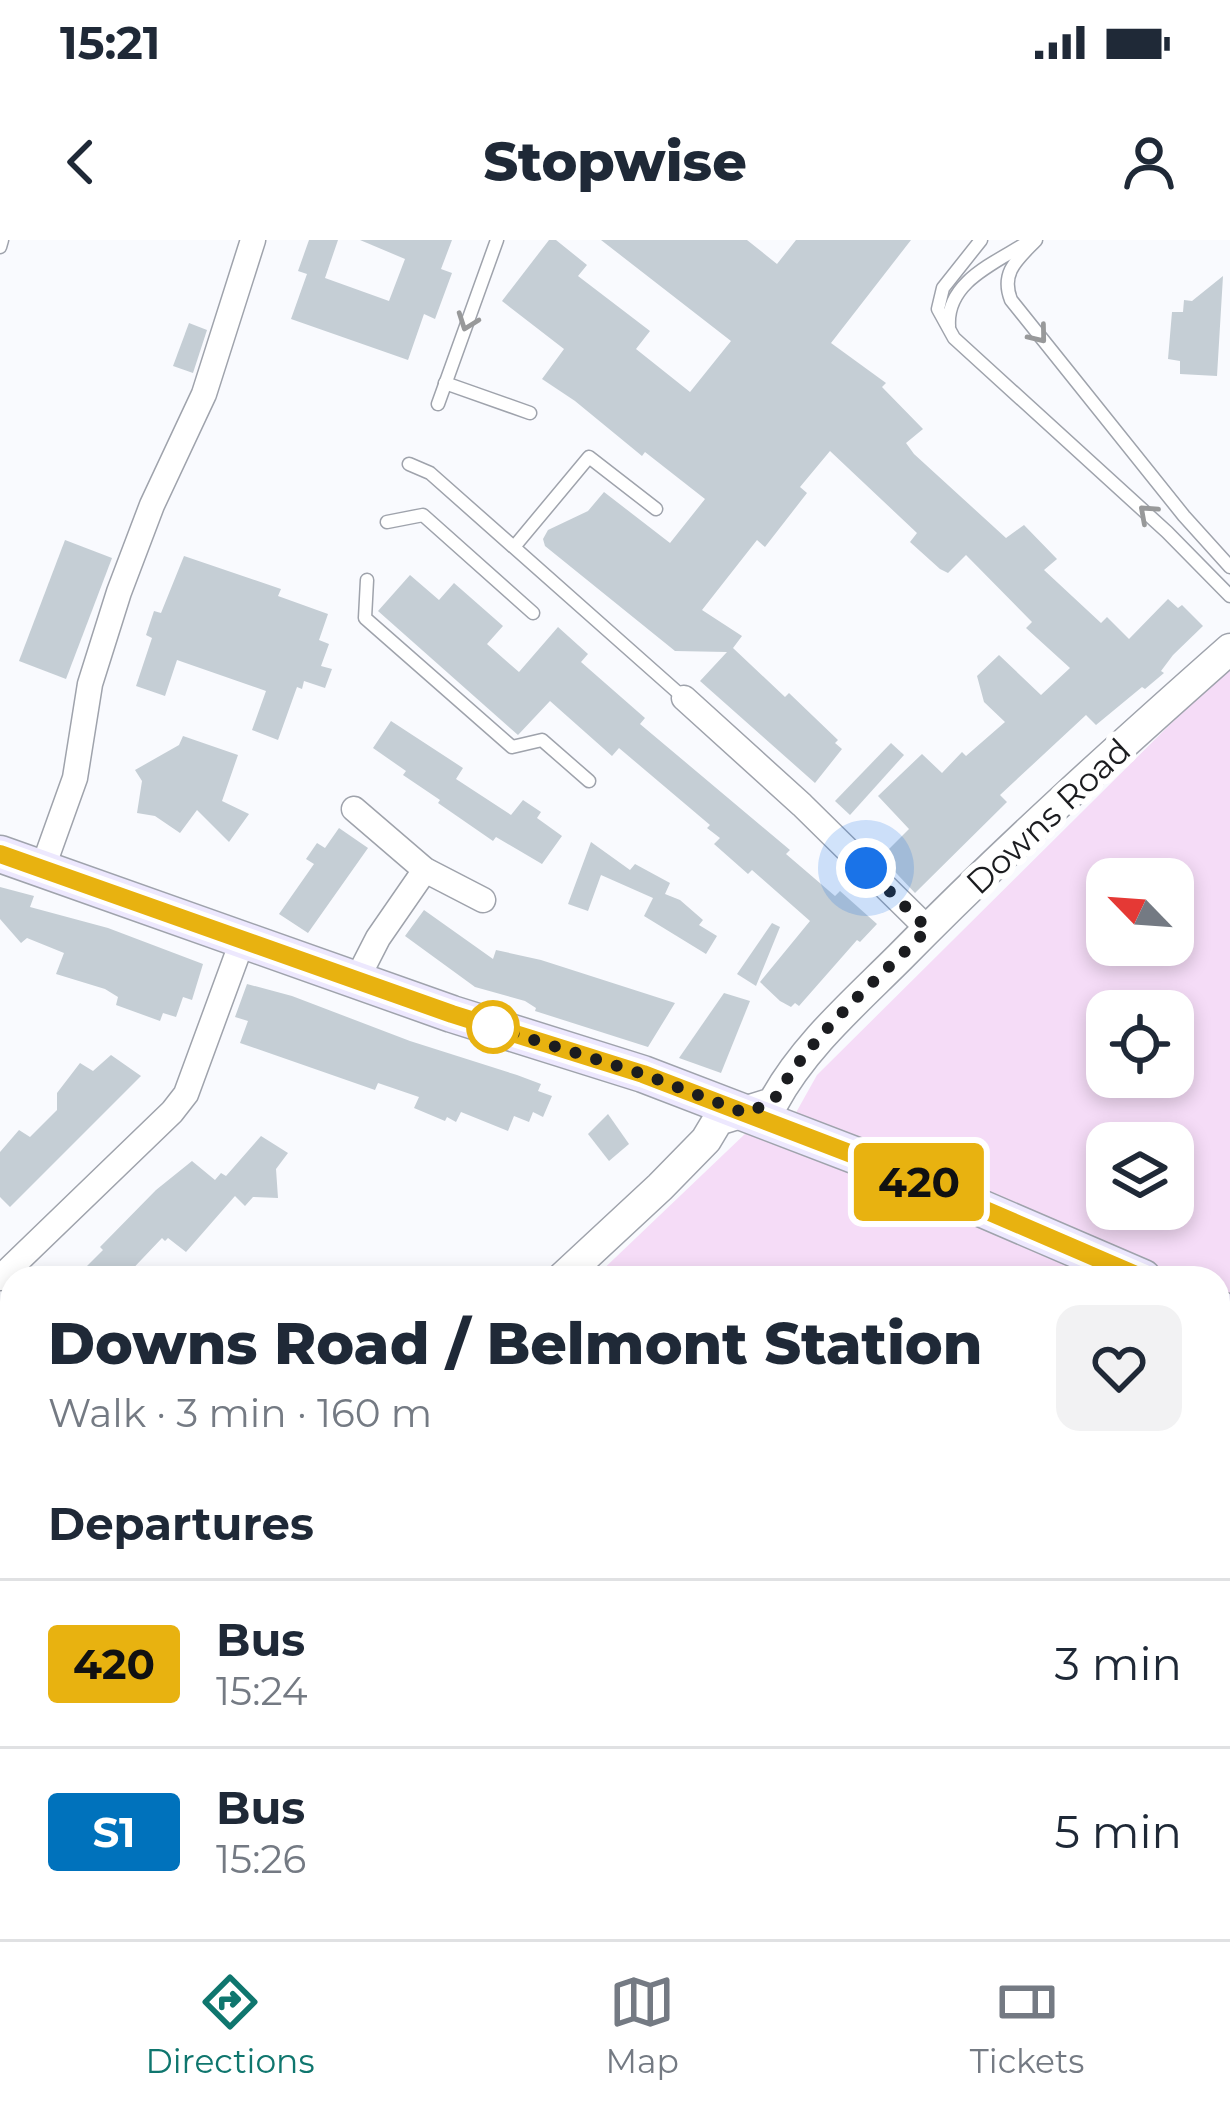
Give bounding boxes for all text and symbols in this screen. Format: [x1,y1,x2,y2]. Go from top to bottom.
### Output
text: 15:21 [60,15,160,70]
icon: back [48,129,114,195]
text: Stopwise [483,129,747,195]
icon: person [1116,129,1182,195]
one-way arrow [457,310,481,331]
one-way arrow [1025,321,1046,343]
one-way arrow [1139,506,1160,528]
street label: Downs Road [958,730,1138,902]
your location [836,838,896,898]
north arrow [1086,858,1194,966]
map controls [1086,858,1194,1230]
button: locate [1086,990,1194,1098]
unlabelled marker [468,1002,518,1052]
button: layers [1086,1122,1194,1230]
line badge: 420 [850,1143,988,1221]
text: 420 [878,1156,960,1208]
button: heart [1056,1305,1182,1431]
text: Downs Road / Belmont Station [48,1309,983,1378]
text: Walk · 3 min · 160 m [48,1389,432,1437]
text: Departures [48,1496,314,1551]
text: Bus [216,1612,305,1667]
text: 3 min [1055,1636,1182,1691]
text: 420 [73,1638,155,1690]
text: 15:24 [216,1667,307,1715]
text: Bus [216,1780,305,1835]
text: 5 min [1054,1804,1182,1859]
text: S1 [93,1806,135,1858]
text: 15:26 [216,1835,306,1883]
tab: Directions [145,1969,315,2081]
tab: Map [606,1969,679,2081]
tab: Tickets [970,1969,1084,2081]

